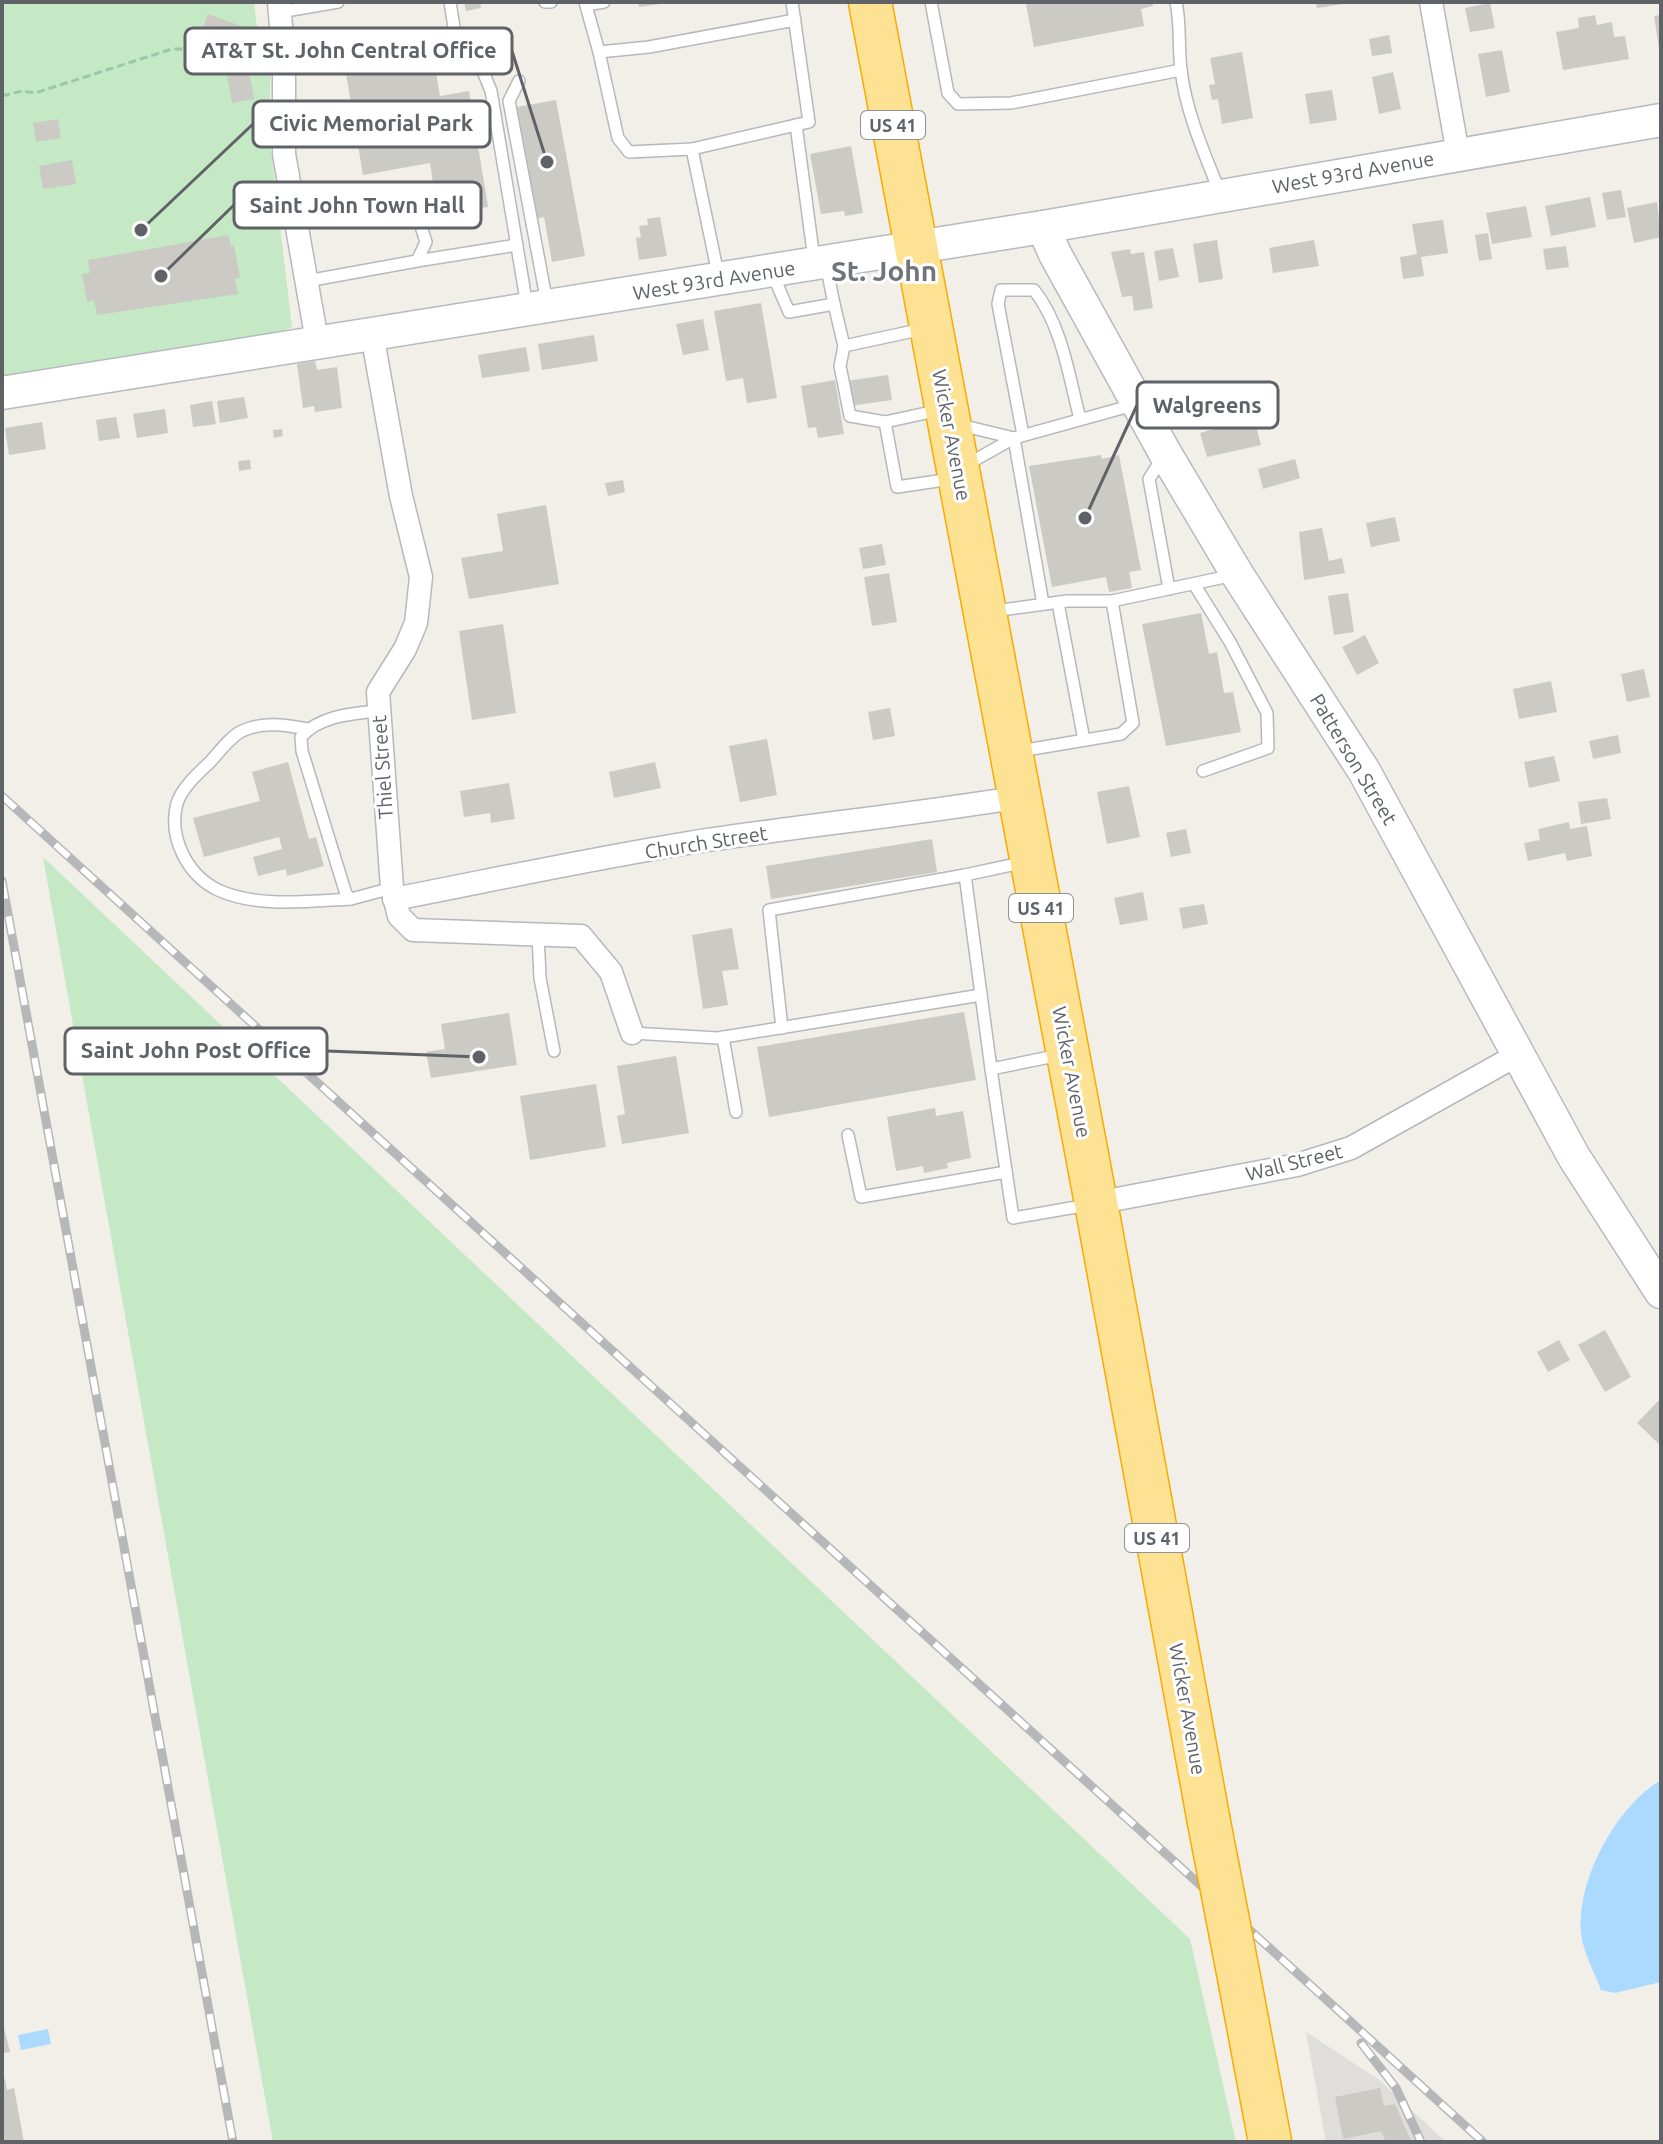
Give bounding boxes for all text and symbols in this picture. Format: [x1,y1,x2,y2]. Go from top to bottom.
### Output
callout: AT&T St. John Central Office [185,28,512,74]
text: AT&T St. John Central Office [201,37,497,62]
callout: Civic Memorial Park [253,101,490,147]
text: Civic Memorial Park [269,110,474,135]
road number: US 41 [861,111,925,139]
street label: West 93rd Avenue [1270,146,1436,198]
callout: Saint John Town Hall [234,182,481,228]
text: Saint John Town Hall [249,192,465,217]
district label: St. John [831,255,937,286]
street label: West 93rd Avenue [631,256,797,304]
street label: Wicker Avenue [928,367,976,503]
callout: Walgreens [1137,382,1278,428]
text: Walgreens [1152,392,1262,417]
street label: Patterson Street [1306,689,1402,829]
street label: Thiel Street [367,714,397,820]
street label: Church Street [643,821,769,863]
road number: US 41 [1009,894,1073,922]
street label: Wicker Avenue [1048,1004,1096,1140]
callout: Saint John Post Office [65,1028,327,1074]
text: Saint John Post Office [81,1037,311,1062]
street label: Wall Street [1243,1139,1345,1185]
road number: US 41 [1125,1524,1189,1552]
street label: Wicker Avenue [1165,1641,1211,1777]

